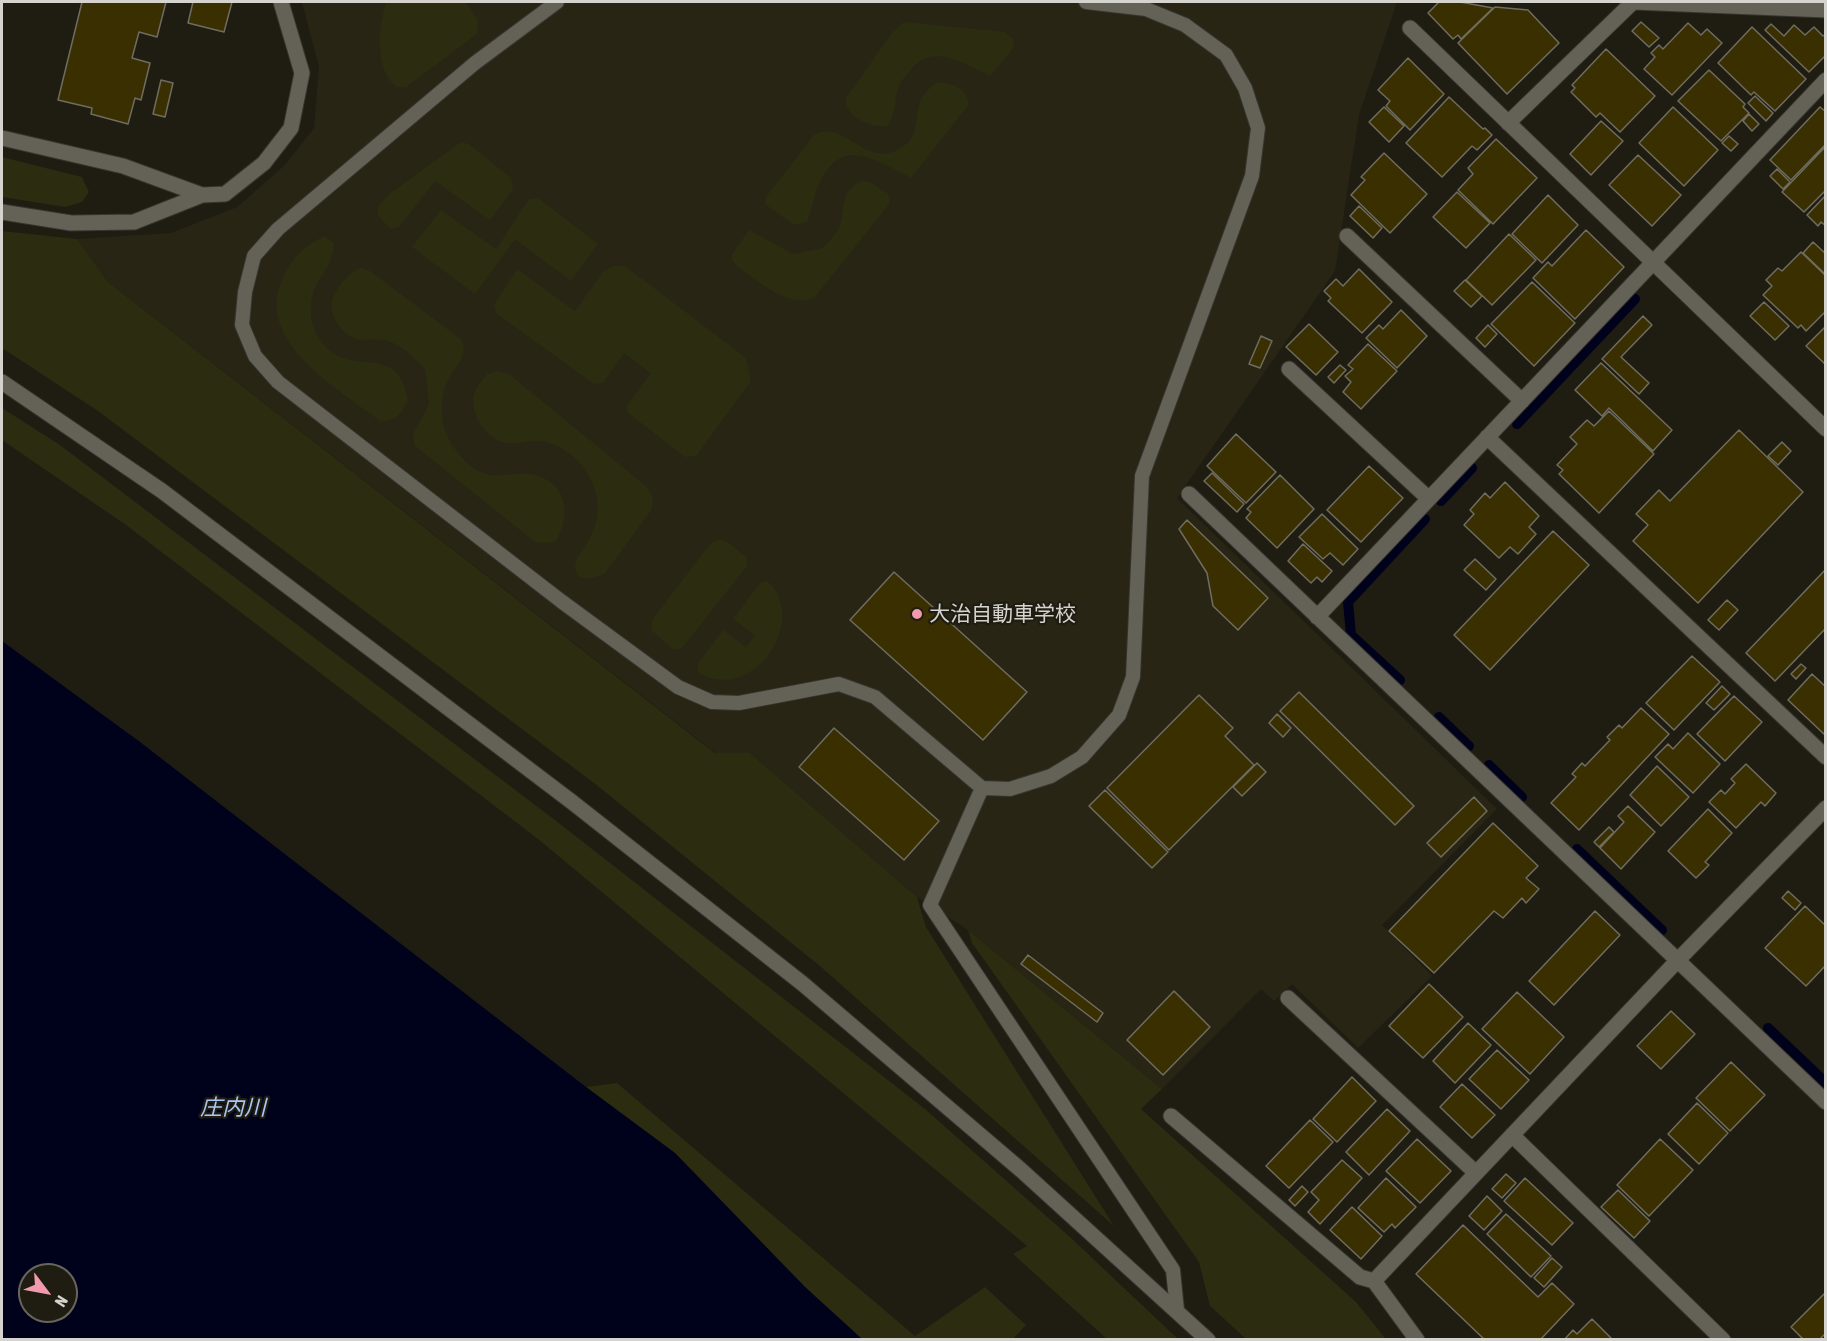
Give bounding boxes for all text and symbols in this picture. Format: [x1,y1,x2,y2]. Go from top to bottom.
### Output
place label: 大治自動車学校 [929,601,1076,627]
marker: 大治自動車学校 [910,607,924,621]
water label: 庄内川 [200,1095,266,1121]
north arrow [18,1263,78,1323]
text: N [51,1293,72,1310]

